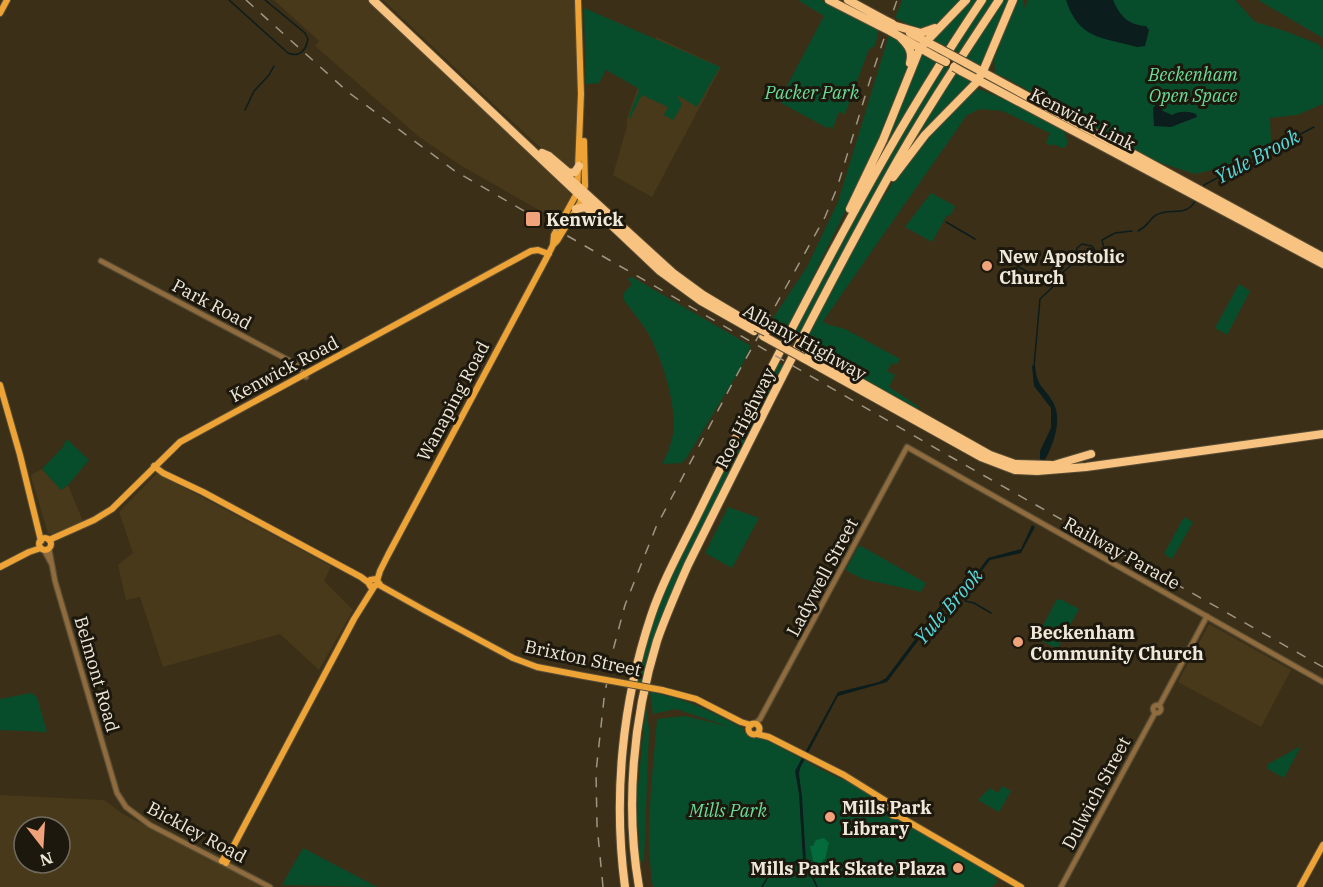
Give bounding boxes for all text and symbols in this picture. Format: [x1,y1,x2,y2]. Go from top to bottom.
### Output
park label: Beckenham Open Space [1147,63,1238,107]
park label: Packer Park [764,81,860,104]
street label: Kenwick Link [1026,83,1140,156]
water label: Yule Brook [1210,122,1305,190]
place label: Kenwick [546,208,624,231]
marker: Kenwick [524,210,542,228]
place label: New Apostolic Church [999,245,1125,289]
marker: New Apostolic Church [980,259,994,273]
street label: Park Road [168,274,256,334]
street label: Albany Highway [739,299,871,385]
street label: Kenwick Road [226,331,342,407]
street label: Wanaping Road [412,337,494,465]
street label: Roe Highway [710,364,780,472]
street label: Railway Parade [1060,512,1184,594]
street label: Ladywell Street [781,514,863,640]
water label: Yule Brook [907,562,989,650]
street label: Belmont Road [69,613,125,735]
place label: Beckenham Community Church [1030,621,1204,665]
street label: Brixton Street [523,634,643,682]
marker: Beckenham Community Church [1011,635,1025,649]
street label: Dulwich Street [1057,733,1135,853]
street label: Bickley Road [143,796,251,868]
place label: Mills Park Library [842,796,932,840]
park label: Mills Park [688,799,767,822]
marker: Mills Park Library [823,810,837,824]
north arrow [12,815,72,875]
text: N [37,848,55,871]
place label: Mills Park Skate Plaza [750,857,946,880]
marker: Mills Park Skate Plaza [951,861,965,875]

